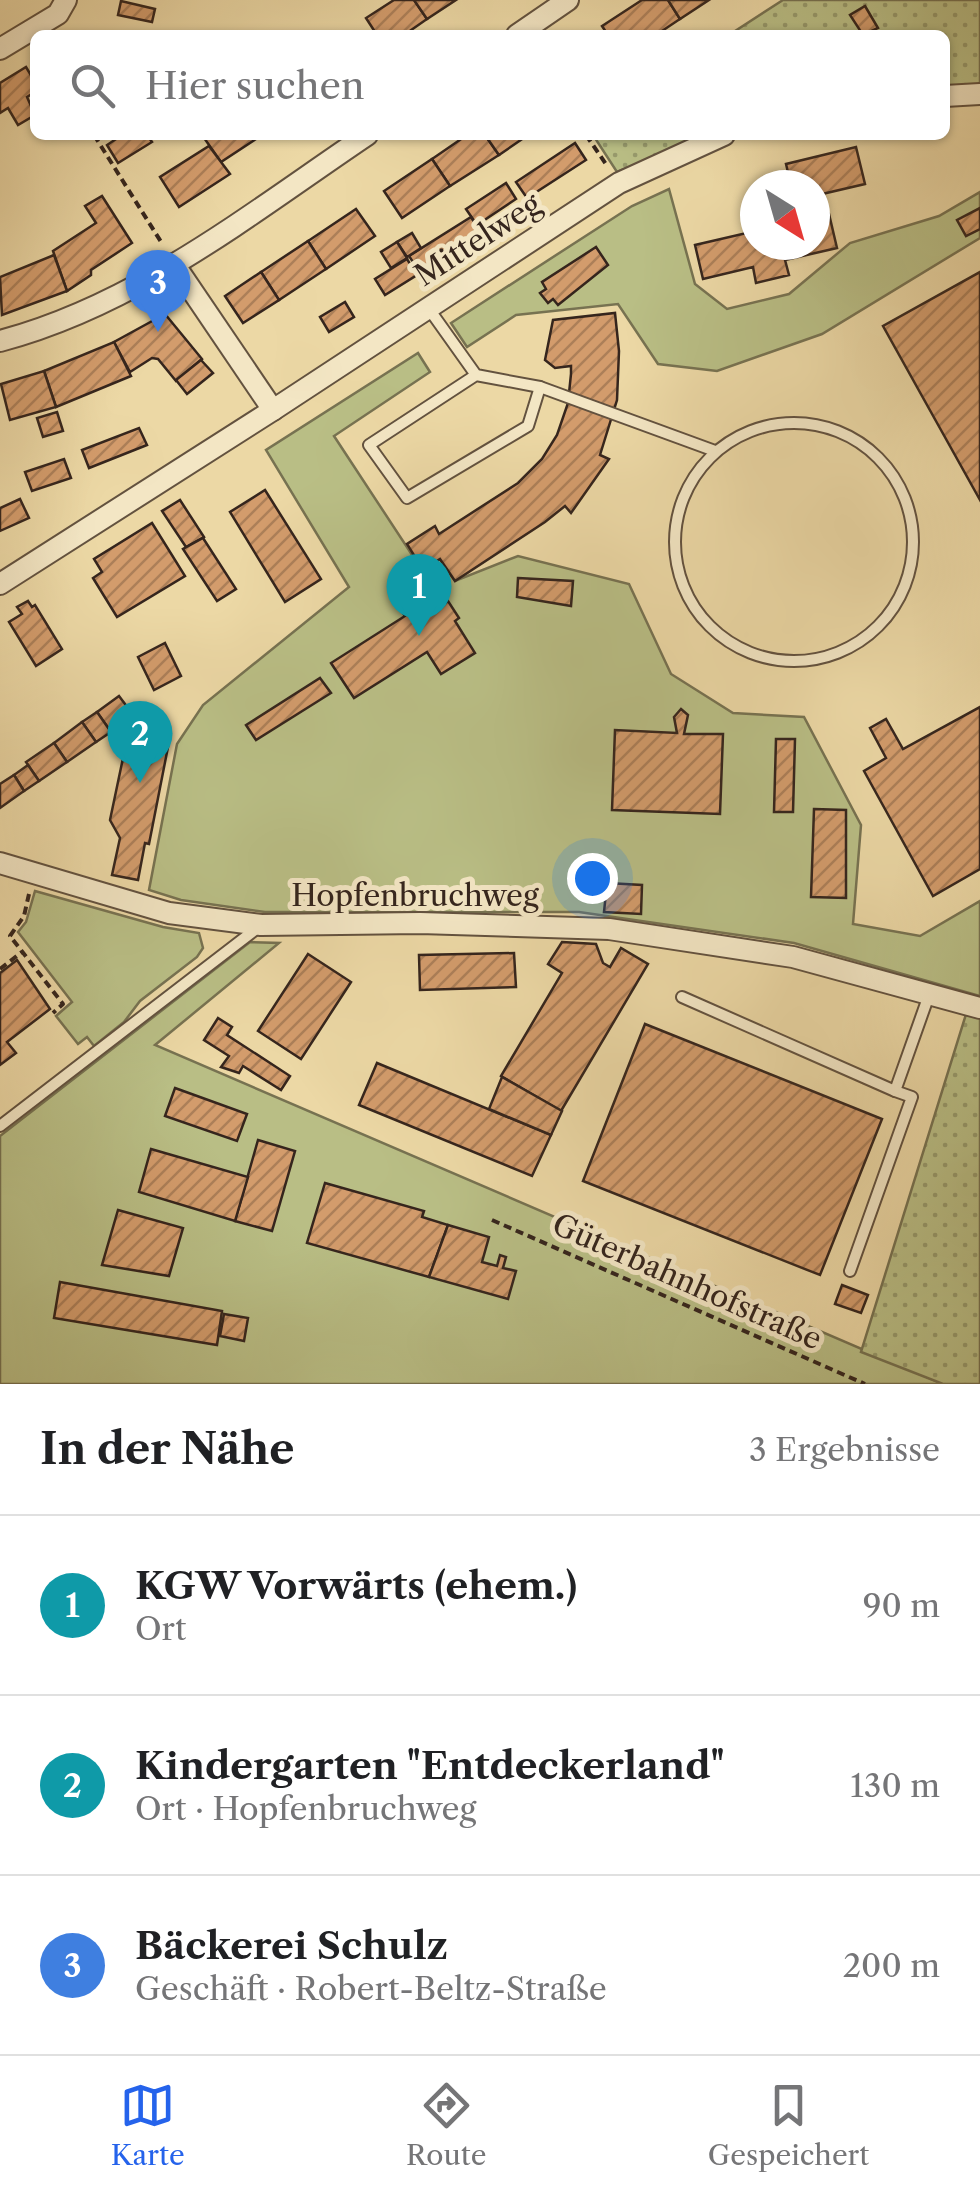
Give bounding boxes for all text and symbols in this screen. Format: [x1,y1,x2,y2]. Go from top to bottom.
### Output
search box [30,30,950,140]
icon: search [65,58,120,113]
text: Hier suchen [145,62,365,109]
north arrow [740,170,830,260]
street label: Mittelweg [408,185,548,294]
pin: 3 [126,250,190,332]
pin: 1 [386,554,452,636]
pin: 2 [108,700,172,783]
your location [567,853,618,904]
street label: Hopfenbruchweg [291,877,539,914]
street label: Güterbahnhofstraße [547,1205,828,1358]
text: In der Nähe [40,1423,294,1475]
text: 3 Ergebnisse [749,1430,940,1469]
text: KGW Vorwärts (ehem.) [135,1562,577,1609]
text: 1 [65,1586,80,1625]
text: 90 m [863,1586,940,1625]
text: Ort [135,1609,186,1648]
text: Kindergarten "Entdeckerland" [135,1742,725,1789]
text: 2 [63,1766,82,1805]
text: 130 m [850,1766,940,1805]
text: Ort · Hopfenbruchweg [135,1789,476,1828]
text: Bäckerei Schulz [135,1922,448,1969]
text: 3 [63,1946,82,1985]
text: 200 m [843,1946,940,1985]
text: Geschäft · Robert-Beltz-Straße [135,1969,607,2008]
tab: Karte [111,2078,185,2172]
tab: Route [406,2078,486,2172]
tab: Gespeichert [708,2078,869,2172]

